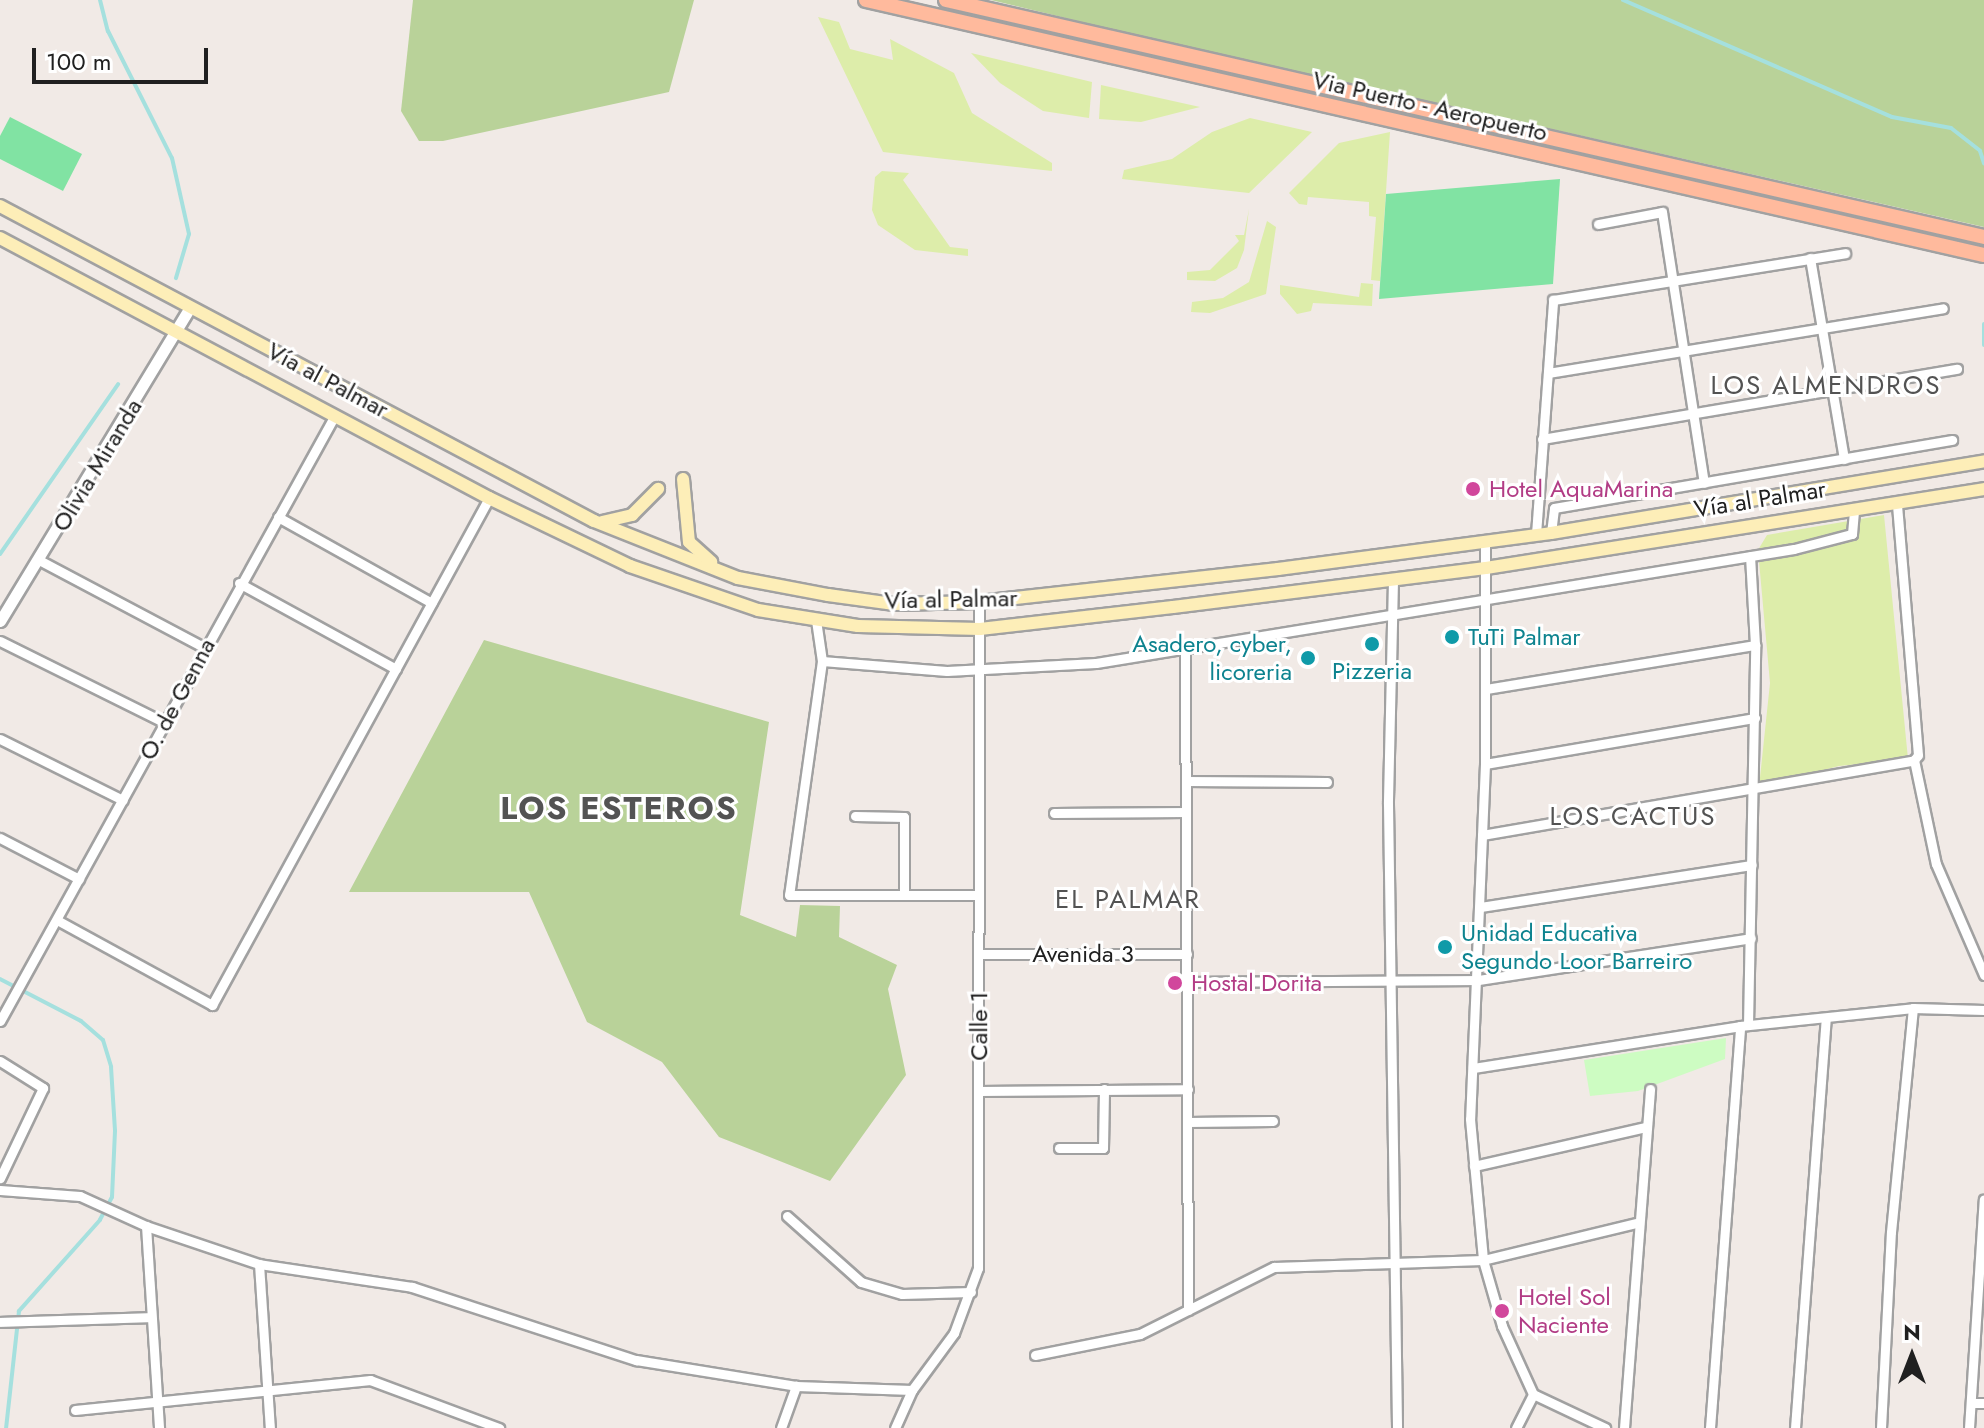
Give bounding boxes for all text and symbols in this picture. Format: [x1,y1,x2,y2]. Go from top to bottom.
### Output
scale bar [36,32,212,82]
text: 100 m [46,44,112,79]
street label: Via Puerto - Aeropuerto [1310,65,1550,147]
street label: Vía al Palmar [262,336,394,424]
district label: LOS ALMENDROS [1711,370,1941,402]
street label: Olivia Miranda [46,393,148,537]
street label: Vía al Palmar [1692,474,1828,524]
place label: Hotel AquaMarina [1489,475,1673,503]
marker: Hotel AquaMarina [1464,480,1482,498]
street label: Vía al Palmar [884,583,1018,615]
place label: TuTi Palmar [1468,623,1581,651]
marker: TuTi Palmar [1443,628,1461,646]
place label: Asadero, cyber, licoreria [1132,630,1292,686]
street label: O. de Genna [133,633,221,765]
marker: Pizzeria [1363,635,1381,653]
marker: Asadero, cyber, licoreria [1299,649,1317,667]
place label: Pizzeria [1332,657,1412,685]
district label: LOS ESTEROS [500,789,738,827]
district label: LOS CACTUS [1550,801,1716,833]
district label: EL PALMAR [1055,884,1201,916]
place label: Unidad Educativa Segundo Loor Barreiro [1461,919,1692,975]
marker: Unidad Educativa Segundo Loor Barreiro [1436,938,1454,956]
street label: Avenida 3 [1032,940,1134,968]
place label: Hostal Dorita [1191,969,1322,997]
marker: Hostal Dorita [1166,974,1184,992]
street label: Calle 1 [965,991,993,1061]
place label: Hotel Sol Naciente [1518,1283,1611,1339]
marker: Hotel Sol Naciente [1493,1302,1511,1320]
north arrow [1872,1316,1952,1396]
text: N [1903,1316,1921,1348]

